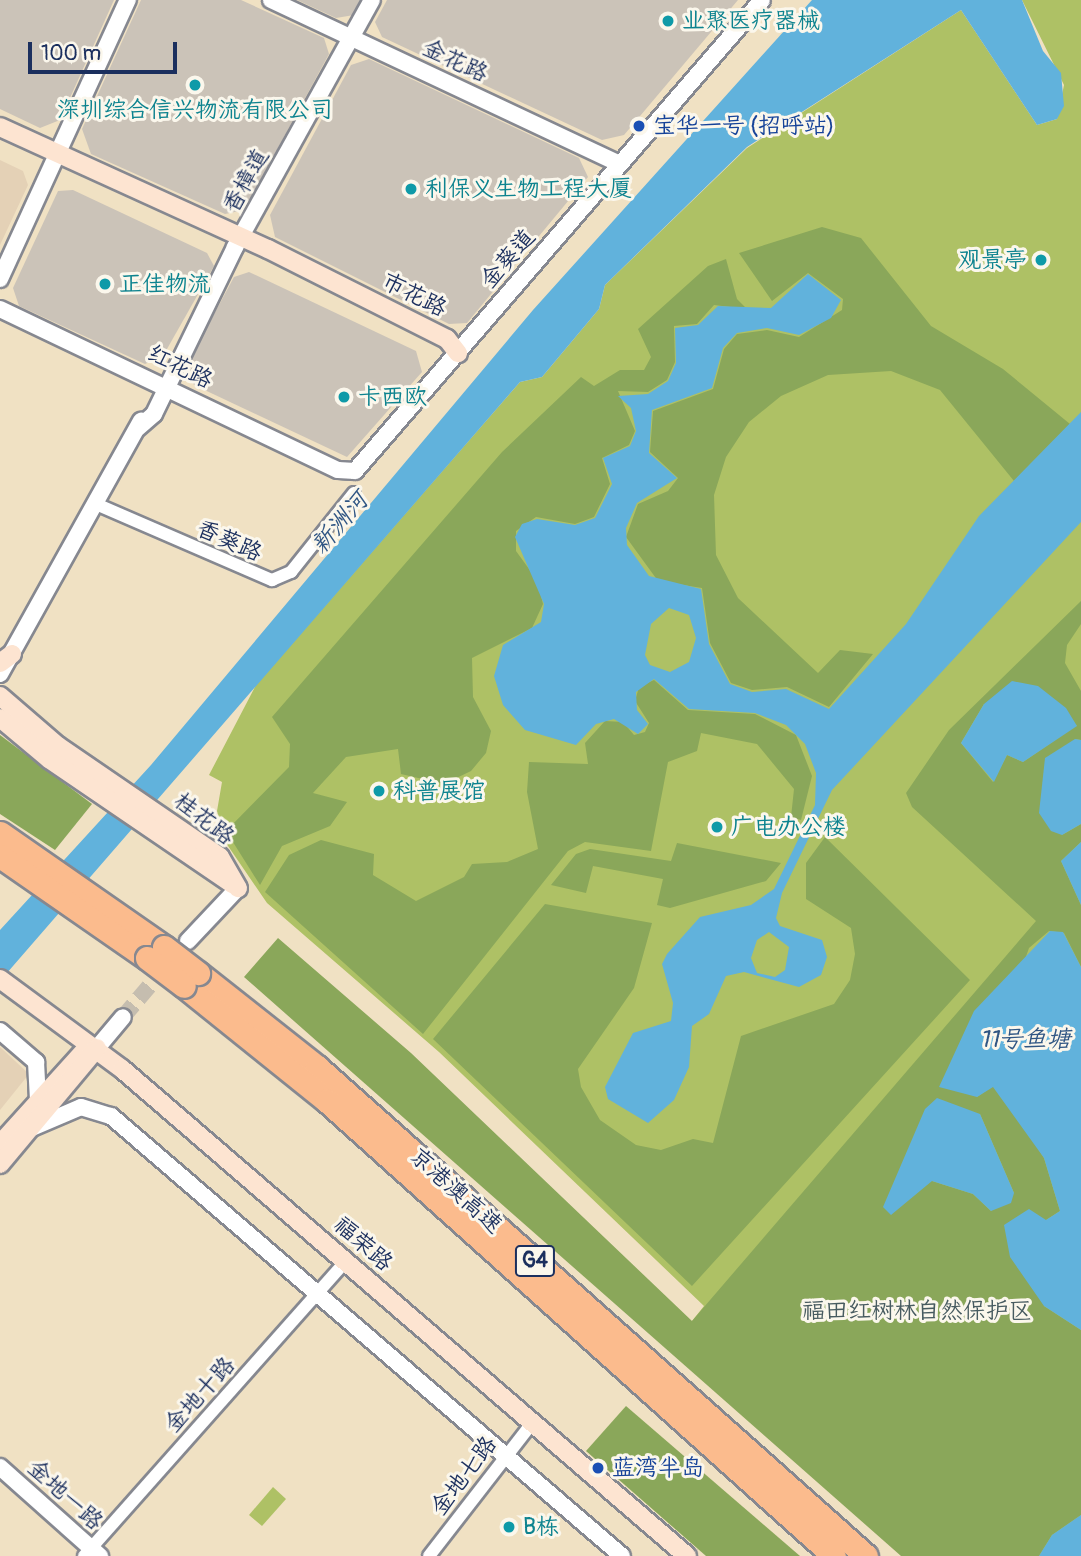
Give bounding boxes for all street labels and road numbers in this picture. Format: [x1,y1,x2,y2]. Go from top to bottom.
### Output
street label: 金花路 [418,34,492,88]
street label: 香樟道 [217,144,275,218]
street label: 金葵道 [475,224,541,294]
street label: 市花路 [377,267,451,323]
street label: 红花路 [143,339,217,395]
street label: 香葵路 [192,514,266,568]
street label: 桂花路 [168,787,240,851]
street label: 京港澳高速 [404,1142,508,1240]
street label: 福荣路 [328,1211,398,1277]
road number: G4 [514,1244,556,1278]
street label: 金地十路 [159,1352,241,1438]
street label: 金地七路 [425,1431,503,1521]
street label: 金地一路 [22,1454,108,1536]

